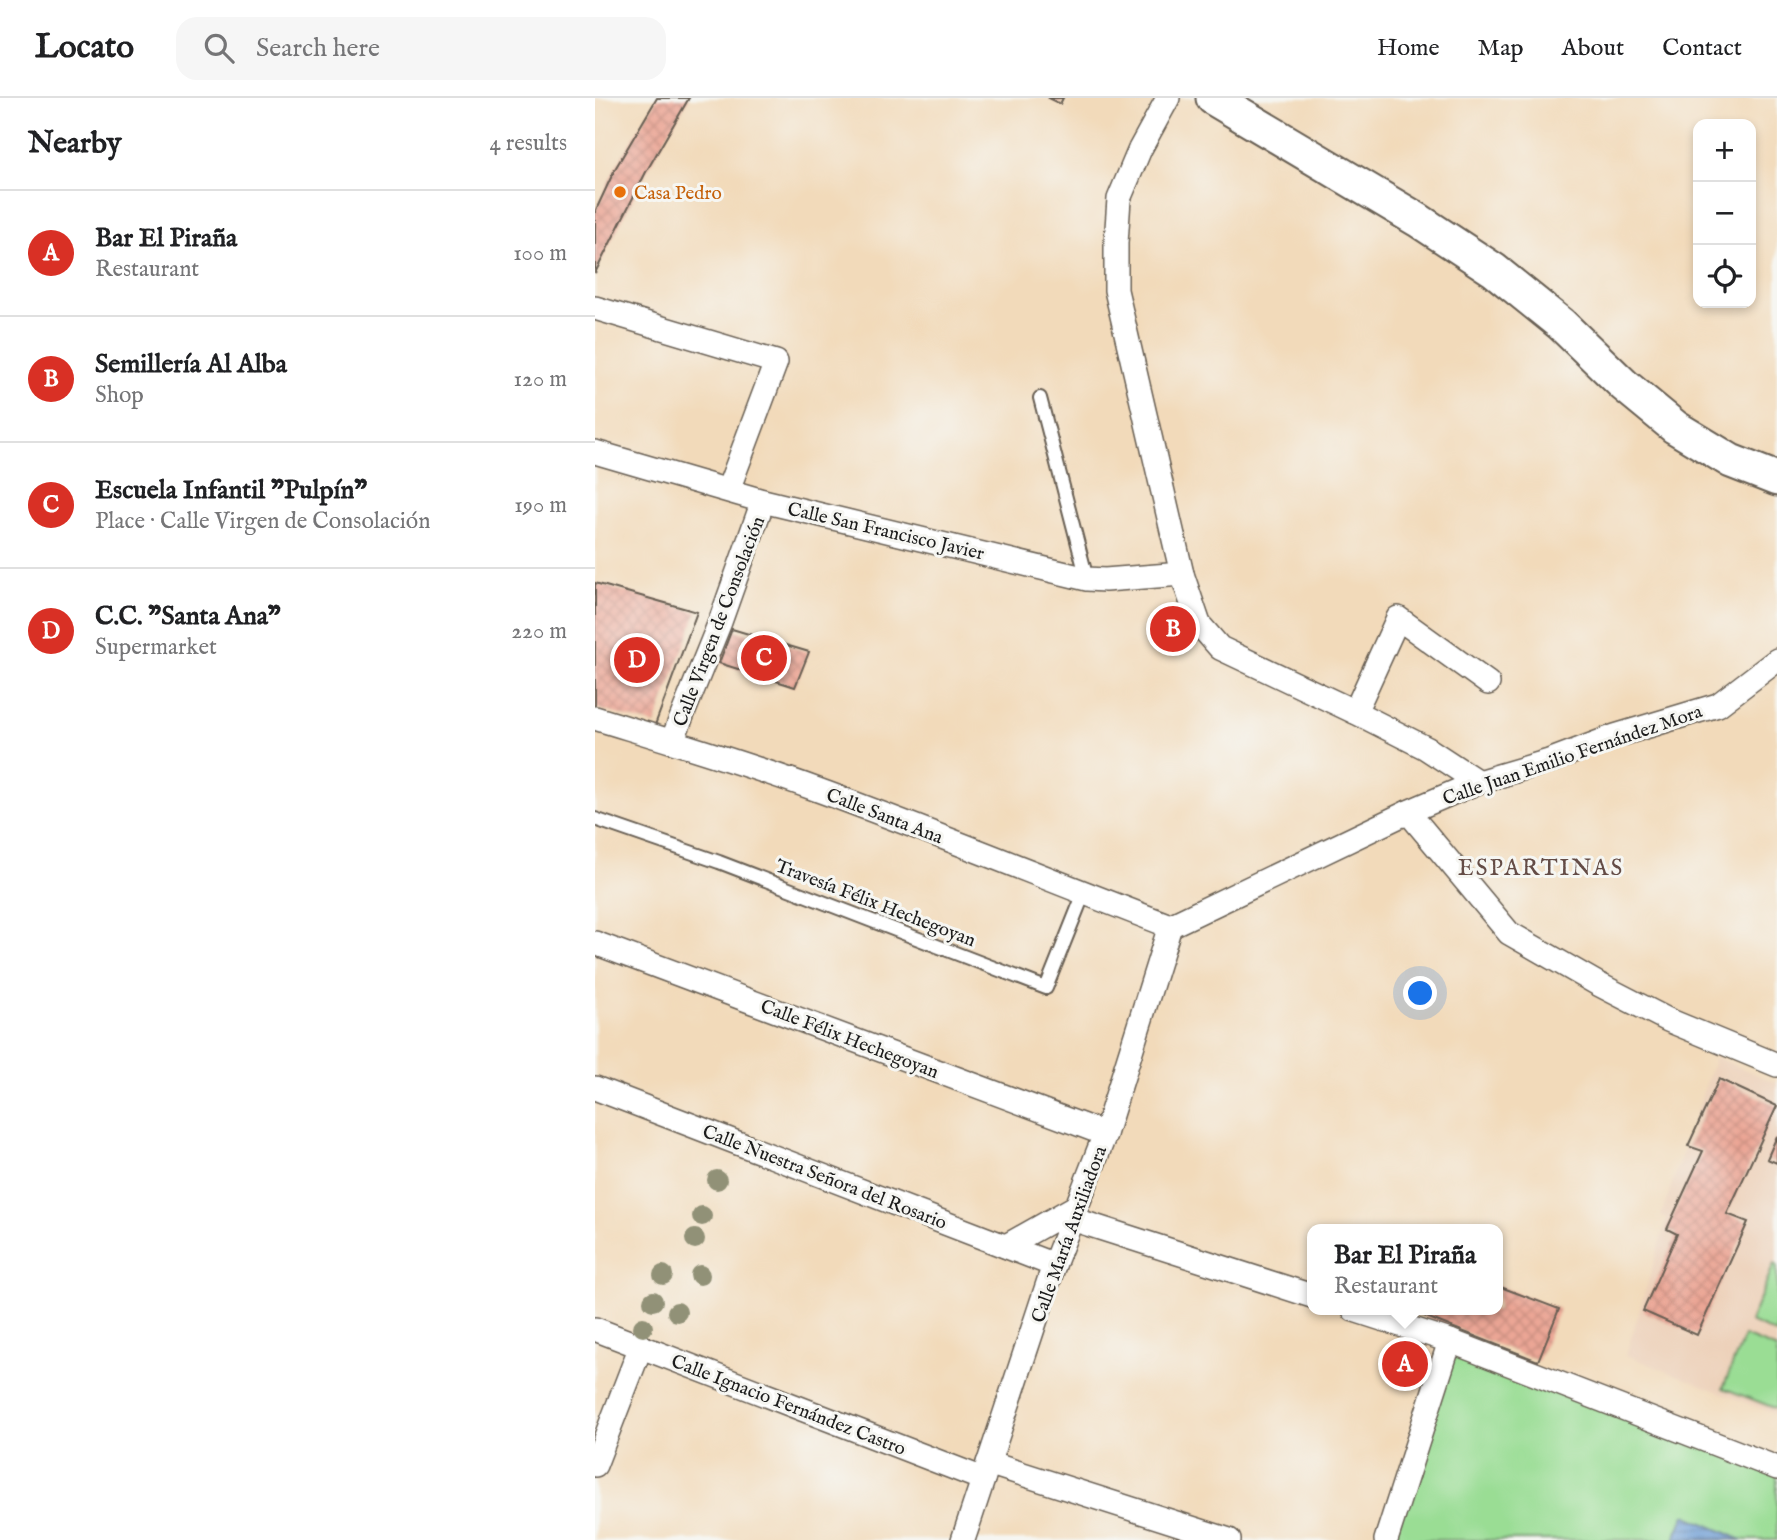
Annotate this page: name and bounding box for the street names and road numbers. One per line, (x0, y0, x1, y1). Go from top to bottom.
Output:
street label: Calle San Francisco Javier (785, 498, 986, 566)
street label: Calle Virgen de Consolación (667, 513, 769, 729)
street label: Calle Juan Emilio Fernández Mora (1440, 700, 1706, 812)
street label: Calle Santa Ana (823, 784, 947, 850)
street label: Travesía Félix Hechegoyan (772, 855, 979, 953)
street label: Calle Félix Hechegoyan (757, 995, 942, 1085)
street label: Calle Nuestra Señora del Rosario (699, 1120, 950, 1236)
street label: Calle María Auxiliadora (1027, 1142, 1113, 1326)
street label: Calle Ignacio Fernández Castro (668, 1350, 909, 1462)

